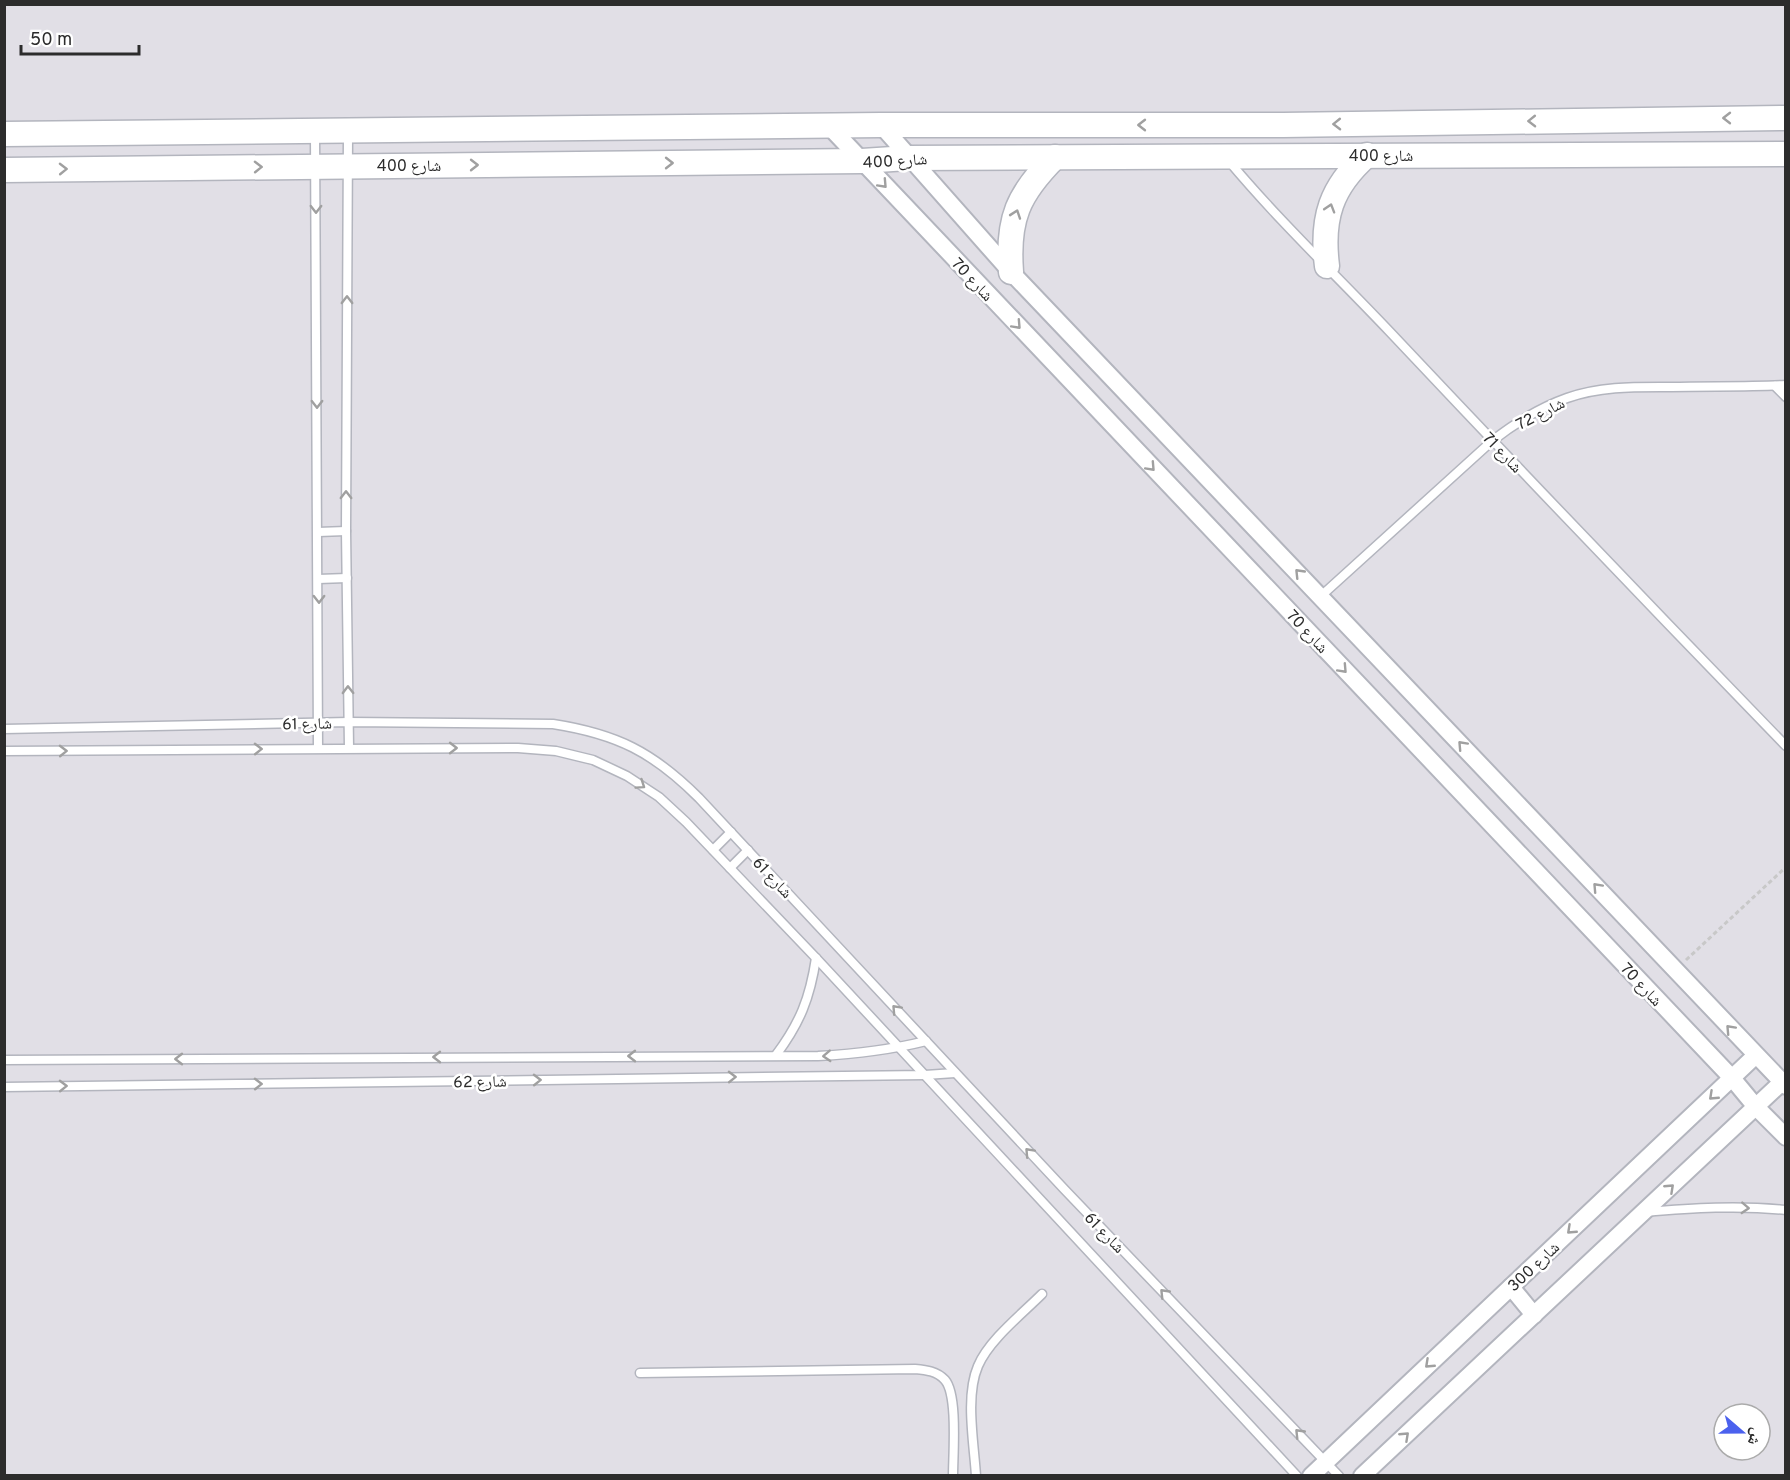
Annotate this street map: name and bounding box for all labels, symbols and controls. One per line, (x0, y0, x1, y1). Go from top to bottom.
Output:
scale bar (21, 18, 140, 56)
text: 50 m (30, 29, 72, 52)
one-way arrow (1723, 112, 1732, 124)
one-way arrow (1528, 115, 1537, 127)
one-way arrow (1333, 118, 1342, 130)
one-way arrow (1138, 119, 1147, 131)
street label: شارع 400 (1349, 147, 1413, 167)
street label: شارع 400 (862, 150, 928, 174)
street label: شارع 400 (377, 157, 441, 177)
one-way arrow (664, 157, 673, 169)
one-way arrow (469, 159, 478, 171)
one-way arrow (253, 160, 262, 173)
one-way arrow (58, 163, 67, 175)
one-way arrow (876, 177, 887, 187)
one-way arrow (1323, 203, 1335, 214)
one-way arrow (310, 205, 322, 214)
one-way arrow (1008, 210, 1021, 220)
street label: شارع 70 (946, 254, 997, 306)
one-way arrow (341, 295, 353, 304)
one-way arrow (1010, 319, 1021, 329)
street label: شارع 72 (1513, 394, 1569, 436)
one-way arrow (311, 400, 323, 409)
street label: شارع 71 (1477, 429, 1526, 478)
one-way arrow (1144, 459, 1155, 470)
one-way arrow (340, 490, 353, 499)
one-way arrow (1295, 570, 1306, 580)
one-way arrow (312, 595, 325, 604)
street label: شارع 70 (1281, 606, 1332, 658)
one-way arrow (1336, 662, 1347, 673)
one-way arrow (342, 685, 354, 694)
street label: شارع 61 (282, 715, 332, 735)
one-way arrow (448, 742, 457, 754)
one-way arrow (1459, 742, 1470, 753)
one-way arrow (253, 743, 262, 755)
one-way arrow (58, 745, 67, 757)
one-way arrow (634, 777, 645, 788)
street label: شارع 61 (747, 853, 796, 903)
one-way arrow (1593, 883, 1604, 894)
street label: شارع 70 (1615, 959, 1666, 1011)
one-way arrow (892, 1005, 903, 1016)
one-way arrow (1726, 1025, 1737, 1036)
one-way arrow (822, 1049, 831, 1062)
one-way arrow (627, 1050, 636, 1062)
one-way arrow (432, 1051, 441, 1063)
one-way arrow (174, 1053, 183, 1065)
one-way arrow (727, 1071, 736, 1084)
street label: شارع 62 (453, 1073, 507, 1093)
one-way arrow (532, 1074, 541, 1086)
one-way arrow (253, 1078, 262, 1090)
one-way arrow (58, 1080, 67, 1092)
one-way arrow (1709, 1089, 1719, 1100)
one-way arrow (1025, 1148, 1036, 1158)
one-way arrow (1664, 1184, 1674, 1195)
one-way arrow (1740, 1201, 1749, 1214)
street label: شارع 61 (1079, 1209, 1128, 1258)
one-way arrow (1567, 1223, 1578, 1234)
street label: شارع 300 (1504, 1238, 1565, 1297)
one-way arrow (1160, 1289, 1171, 1300)
one-way arrow (1426, 1357, 1436, 1368)
north arrow (1712, 1402, 1772, 1462)
text: ش (1742, 1425, 1767, 1448)
one-way arrow (1295, 1430, 1306, 1440)
one-way arrow (1398, 1432, 1409, 1443)

